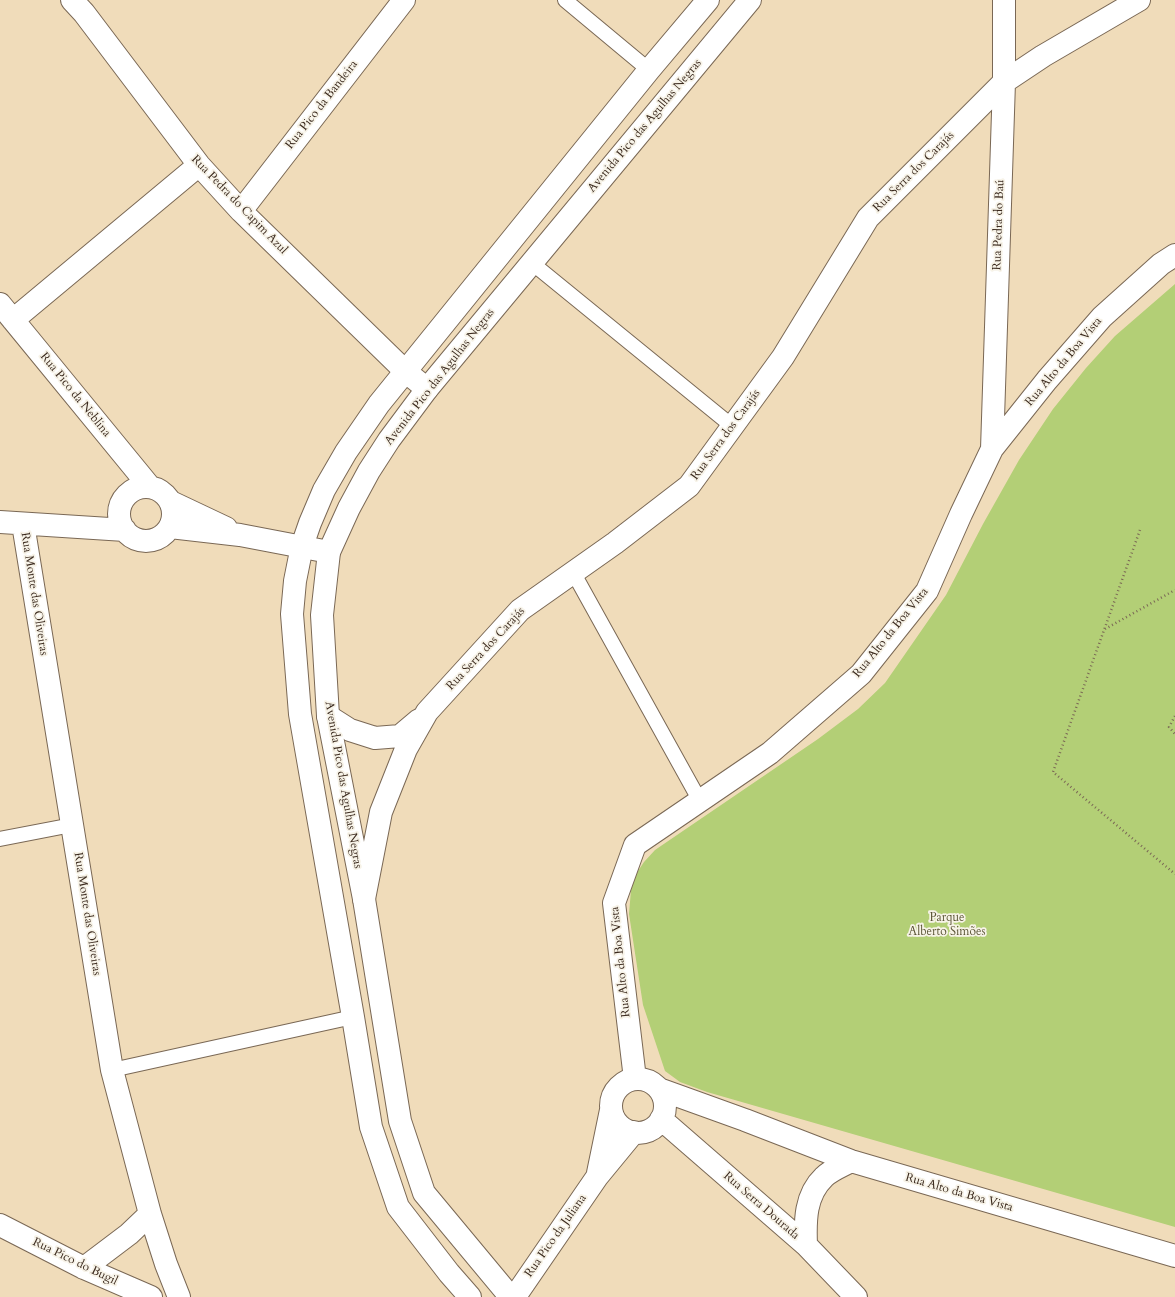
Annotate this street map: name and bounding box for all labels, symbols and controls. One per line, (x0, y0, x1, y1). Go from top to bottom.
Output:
street label: Avenida Pico das Agulhas Negras (585, 56, 705, 196)
street label: Rua Pico da Bandeira (283, 58, 361, 152)
street label: Rua Serra dos Carajás (871, 129, 957, 215)
street label: Rua Pedra do Capim Azul (188, 152, 290, 258)
street label: Rua Pedra do Baú (990, 179, 1008, 271)
street label: Avenida Pico das Agulhas Negras (382, 306, 498, 448)
street label: Rua Alto da Boa Vista (1023, 315, 1105, 409)
street label: Rua Pico da Neblina (37, 350, 113, 440)
street label: Rua Serra dos Carajás (688, 387, 764, 483)
street label: Rua Monte das Oliveiras (17, 531, 51, 657)
street label: Rua Alto da Boa Vista (850, 585, 932, 681)
street label: Rua Serra dos Carajás (444, 604, 528, 694)
street label: Avenida Pico das Agulhas Negras (321, 700, 365, 870)
street label: Rua Monte das Oliveiras (70, 851, 104, 977)
street label: Rua Alto da Boa Vista (608, 906, 634, 1018)
park label: Parque Alberto Simões (909, 911, 985, 939)
street label: Rua Serra Dourada (720, 1169, 802, 1243)
street label: Rua Alto da Boa Vista (903, 1171, 1015, 1215)
street label: Rua Pico da Juliana (522, 1192, 590, 1280)
street label: Rua Pico do Bugil (30, 1235, 120, 1289)

